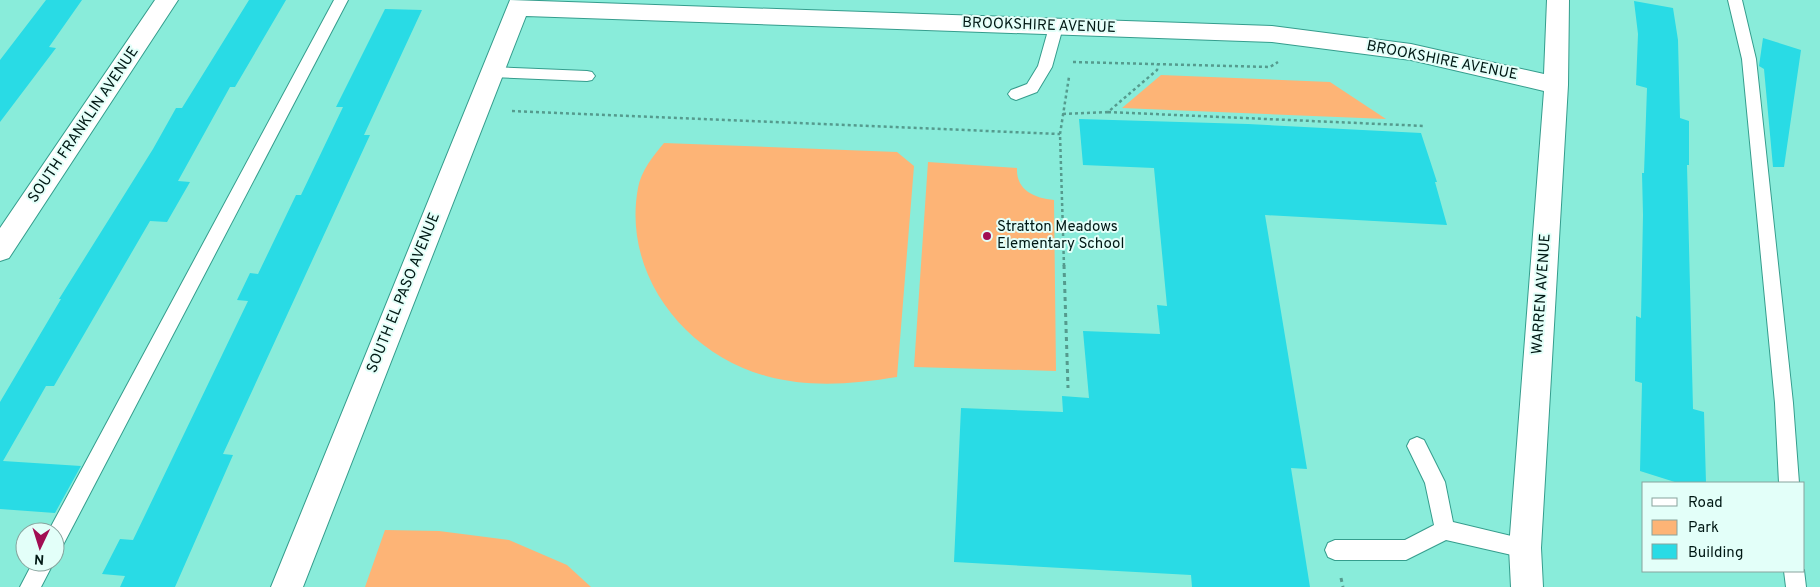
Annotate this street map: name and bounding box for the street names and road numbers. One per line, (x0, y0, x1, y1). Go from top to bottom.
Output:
street label: BROOKSHIRE AVENUE (962, 14, 1116, 38)
street label: BROOKSHIRE AVENUE (1365, 37, 1519, 85)
street label: SOUTH FRANKLIN AVENUE (25, 43, 143, 207)
street label: SOUTH EL PASO AVENUE (363, 210, 445, 376)
street label: WARREN AVENUE (1528, 233, 1556, 355)

